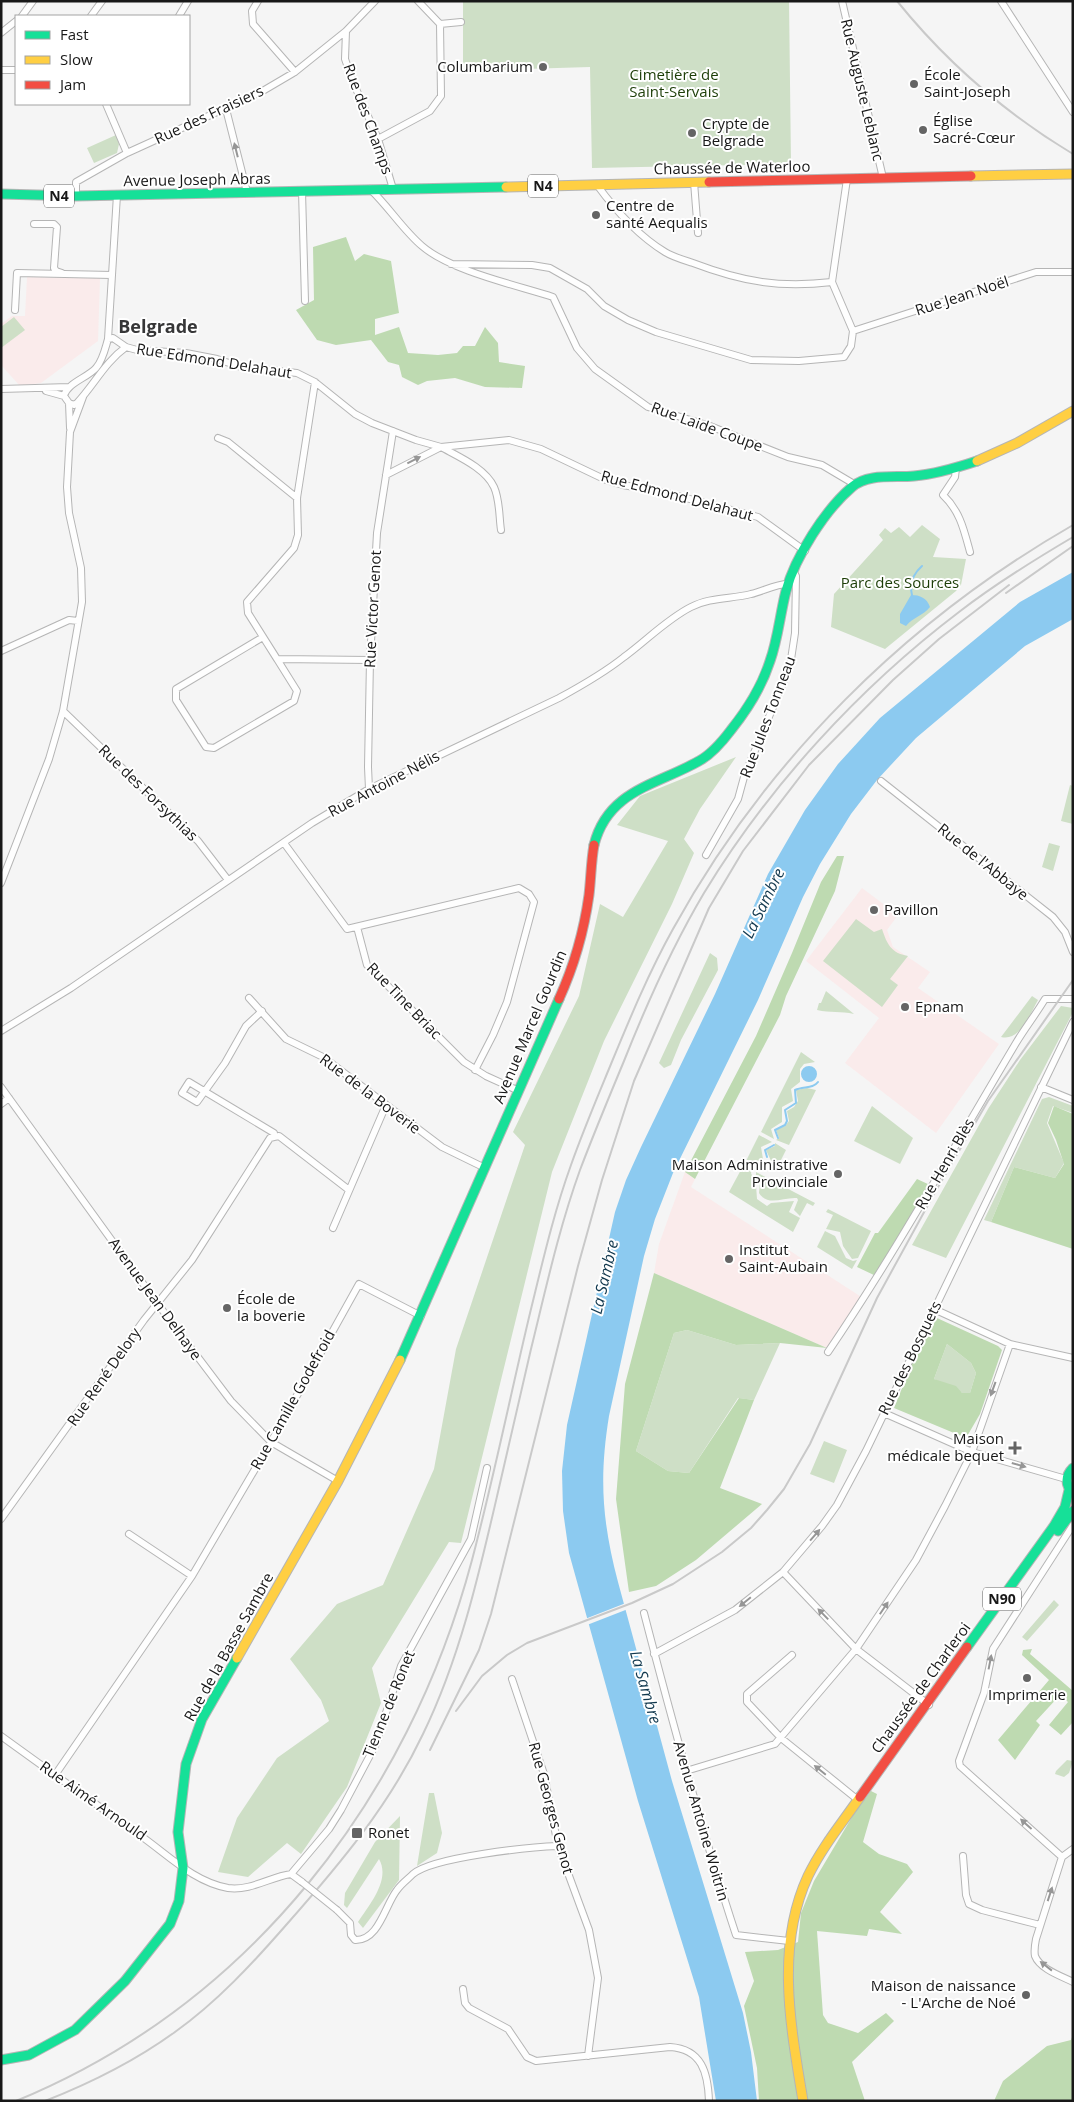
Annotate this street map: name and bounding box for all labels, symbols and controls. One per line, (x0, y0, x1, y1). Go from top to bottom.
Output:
legend (15, 15, 190, 105)
street label: Rue Auguste Leblanc (837, 17, 889, 163)
text: Fast (60, 24, 89, 44)
text: Slow (60, 49, 93, 69)
place label: Columbarium (437, 56, 533, 76)
street label: Rue des Champs (340, 60, 398, 177)
marker: Columbarium (537, 61, 549, 73)
park label: Cimetière de Saint-Servais (629, 64, 719, 101)
place label: École Saint-Joseph (924, 64, 1011, 101)
text: Jam (58, 74, 86, 94)
marker: École Saint-Joseph (908, 78, 920, 90)
street label: Rue des Fraisiers (151, 80, 266, 148)
place label: Église Sacré-Cœur (933, 110, 1015, 147)
place label: Crypte de Belgrade (702, 113, 770, 150)
marker: Église Sacré-Cœur (917, 124, 929, 136)
marker: Crypte de Belgrade (686, 127, 698, 139)
one-way arrow (232, 143, 240, 158)
street label: Chaussée de Waterloo (653, 156, 810, 178)
street label: Avenue Joseph Abras (123, 168, 271, 190)
road number: N4 (528, 175, 558, 198)
road number: N4 (44, 185, 74, 208)
place label: Centre de santé Aequalis (606, 195, 708, 232)
marker: Centre de santé Aequalis (590, 209, 602, 221)
street label: Rue Jean Noël (912, 271, 1011, 320)
district label: Belgrade (118, 314, 198, 338)
street label: Rue Edmond Delahaut (135, 338, 293, 382)
street label: Rue Laide Coupe (649, 397, 766, 456)
one-way arrow (406, 456, 421, 465)
street label: Rue Edmond Delahaut (599, 465, 756, 525)
street label: Rue Victor Genot (359, 550, 385, 668)
park label: Parc des Sources (841, 572, 959, 592)
street label: Rue Jules Tonneau (735, 653, 800, 780)
street label: Rue des Forsythias (95, 740, 203, 845)
street label: Rue Antoine Nélis (324, 745, 443, 821)
street label: Rue de l'Abbaye (934, 818, 1033, 904)
water label: La Sambre (737, 864, 789, 942)
place label: Pavillon (884, 899, 938, 919)
marker: Pavillon (868, 904, 880, 916)
street label: Avenue Marcel Gourdin (488, 947, 570, 1106)
street label: Rue Tine Briac (363, 958, 446, 1043)
place label: Epnam (915, 996, 964, 1016)
marker: Epnam (899, 1001, 911, 1013)
street label: Rue de la Boverie (316, 1049, 425, 1138)
street label: Rue Henri Blès (910, 1114, 978, 1213)
place label: Maison Administrative Provinciale (672, 1154, 828, 1191)
marker: Maison Administrative Provinciale (832, 1168, 844, 1180)
street label: Avenue Jean Delhaye (105, 1233, 207, 1364)
water label: La Sambre (585, 1238, 623, 1316)
place label: Institut Saint-Aubain (739, 1239, 828, 1276)
marker: Institut Saint-Aubain (723, 1253, 735, 1265)
place label: École de la boverie (237, 1288, 305, 1325)
street label: Rue des Bosquets (873, 1297, 945, 1418)
marker: École de la boverie (221, 1302, 233, 1314)
street label: Rue René Delory (62, 1323, 145, 1430)
street label: Rue Camille Godefroid (245, 1326, 339, 1473)
one-way arrow (989, 1382, 997, 1397)
place label: Maison médicale bequet (887, 1428, 1004, 1465)
marker: Maison médicale bequet (1008, 1441, 1022, 1455)
one-way arrow (1011, 1461, 1026, 1469)
one-way arrow (809, 1528, 820, 1541)
street label: Rue de la Basse Sambre (179, 1569, 277, 1724)
road number: N90 (983, 1588, 1021, 1610)
one-way arrow (739, 1597, 752, 1608)
one-way arrow (879, 1602, 888, 1615)
one-way arrow (817, 1608, 829, 1620)
street label: Chaussée de Charleroi (866, 1618, 974, 1757)
street label: Tienne de Ronet (357, 1647, 419, 1760)
water label: La Sambre (625, 1648, 667, 1726)
one-way arrow (986, 1654, 994, 1669)
marker: Imprimerie (1021, 1672, 1033, 1684)
place label: Imprimerie (988, 1684, 1066, 1704)
street label: Avenue Antoine Woitrin (670, 1738, 734, 1903)
street label: Rue Georges Genot (525, 1740, 579, 1876)
street label: Rue Aimé Arnould (36, 1756, 151, 1845)
one-way arrow (814, 1764, 827, 1775)
one-way arrow (1020, 1818, 1032, 1830)
place label: Ronet (368, 1822, 409, 1842)
marker: Ronet (350, 1826, 364, 1840)
one-way arrow (1047, 1886, 1054, 1901)
one-way arrow (1039, 1961, 1052, 1971)
place label: Maison de naissance - L'Arche de Noé (871, 1975, 1016, 2012)
marker: Maison de naissance - L'Arche de Noé (1020, 1989, 1032, 2001)

